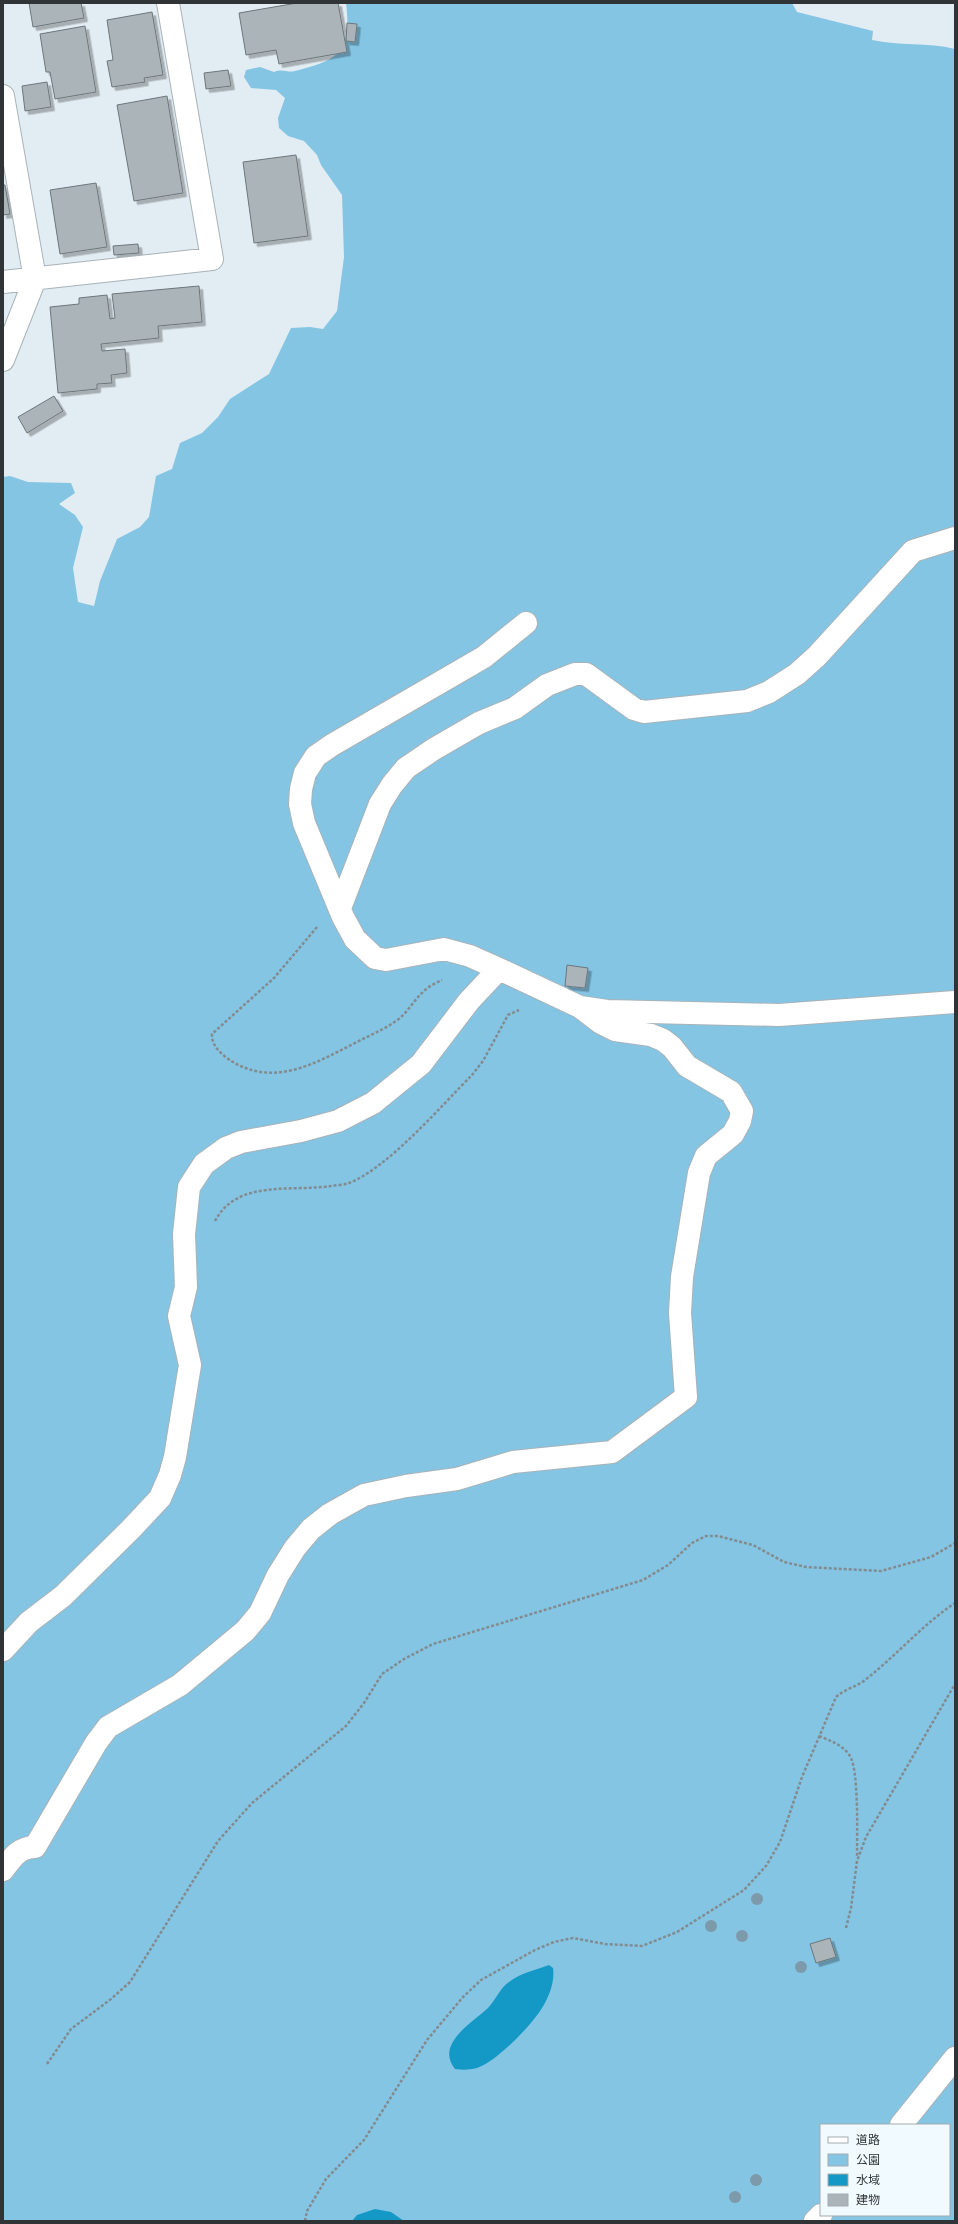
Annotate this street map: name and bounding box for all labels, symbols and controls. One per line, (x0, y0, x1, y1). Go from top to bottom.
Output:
legend (820, 2124, 950, 2216)
text: 道路 (856, 2133, 880, 2146)
text: 公園 (856, 2154, 880, 2166)
text: 水域 (856, 2174, 880, 2186)
text: 建物 (856, 2193, 880, 2206)

